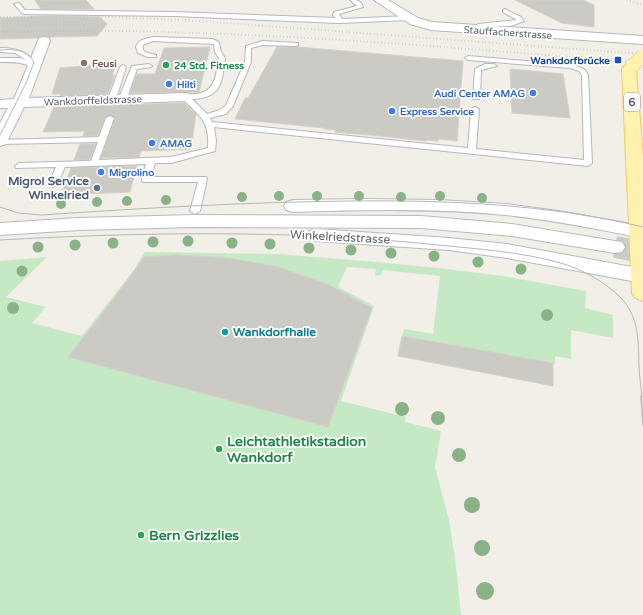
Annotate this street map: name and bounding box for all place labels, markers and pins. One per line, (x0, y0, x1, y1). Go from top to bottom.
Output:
place label: Wankdorfbrücke (531, 55, 610, 67)
marker: Wankdorfbrücke (613, 55, 623, 65)
marker: Feusi (79, 58, 89, 68)
place label: Feusi (92, 58, 117, 70)
marker: 24 Std. Fitness (161, 60, 171, 70)
place label: 24 Std. Fitness (174, 60, 244, 72)
marker: Hilti (164, 79, 174, 89)
place label: Hilti (177, 79, 196, 91)
place label: Audi Center AMAG (434, 88, 525, 100)
marker: Audi Center AMAG (528, 88, 538, 98)
marker: Express Service (387, 106, 397, 116)
place label: Express Service (400, 106, 474, 118)
marker: AMAG (147, 138, 157, 148)
place label: AMAG (160, 138, 192, 150)
marker: Migrolino (96, 167, 106, 177)
place label: Migrolino (109, 167, 154, 179)
place label: Migrol Service Winkelried (8, 174, 89, 202)
marker: Migrol Service Winkelried (92, 183, 102, 193)
place label: Wankdorfhalle (233, 325, 316, 339)
marker: Wankdorfhalle (220, 327, 230, 337)
place label: Leichtathletikstadion Wankdorf (227, 433, 366, 466)
marker: Leichtathletikstadion Wankdorf (214, 444, 224, 454)
place label: Bern Grizzlies (149, 527, 239, 544)
marker: Bern Grizzlies (136, 530, 146, 540)

